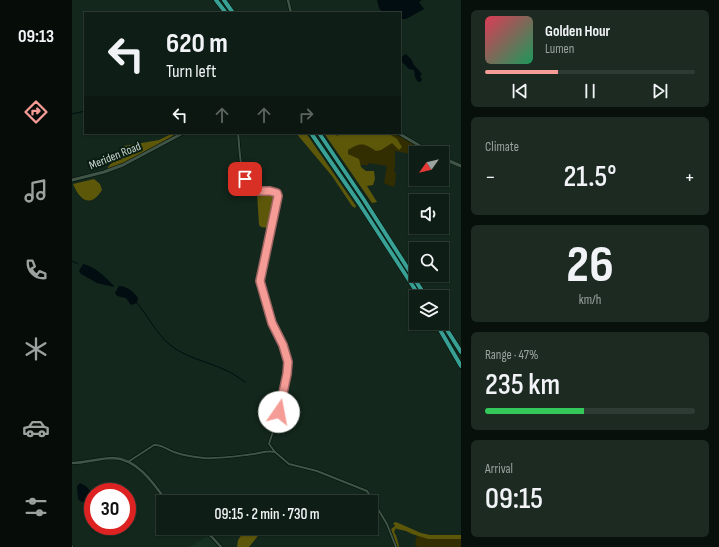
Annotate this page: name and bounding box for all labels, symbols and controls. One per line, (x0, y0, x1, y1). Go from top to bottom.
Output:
text: Golden Hour (545, 22, 610, 41)
text: 09:13 (18, 26, 54, 47)
text: 620 m (166, 27, 228, 60)
icon: left (100, 28, 152, 80)
text: Lumen (545, 41, 574, 57)
text: Turn left (166, 61, 217, 82)
icon: previous (509, 80, 531, 102)
icon: pause (579, 80, 601, 102)
icon: next (649, 80, 671, 102)
icon: directions (22, 98, 50, 126)
icon: left (169, 104, 191, 126)
icon: ahead (211, 104, 233, 126)
icon: ahead (253, 104, 275, 126)
icon: right (295, 104, 317, 126)
street label: Meriden Road (87, 139, 143, 173)
text: Climate (485, 139, 519, 155)
north arrow (409, 146, 449, 186)
map controls (409, 146, 449, 330)
text: 21.5° (563, 159, 617, 195)
pin (228, 162, 262, 196)
text: − (485, 164, 496, 191)
text: + (684, 164, 695, 191)
icon: arrive (234, 168, 256, 190)
icon: music (22, 177, 50, 205)
button: sound (409, 194, 449, 234)
text: 26 (566, 234, 614, 297)
button: search (409, 242, 449, 282)
icon: phone (22, 256, 50, 284)
button: layers (409, 290, 449, 330)
text: km/h (579, 292, 601, 308)
icon: climate (22, 335, 50, 363)
text: Range · 47% (485, 347, 538, 363)
text: 235 km (485, 367, 560, 403)
position arrow (258, 391, 300, 433)
icon: car (22, 414, 50, 442)
text: Arrival (485, 461, 513, 477)
text: 09:15 (485, 481, 543, 517)
speed limit sign: 30 (84, 483, 136, 535)
icon: filters (22, 493, 50, 521)
text: 09:15 · 2 min · 730 m (214, 505, 320, 524)

